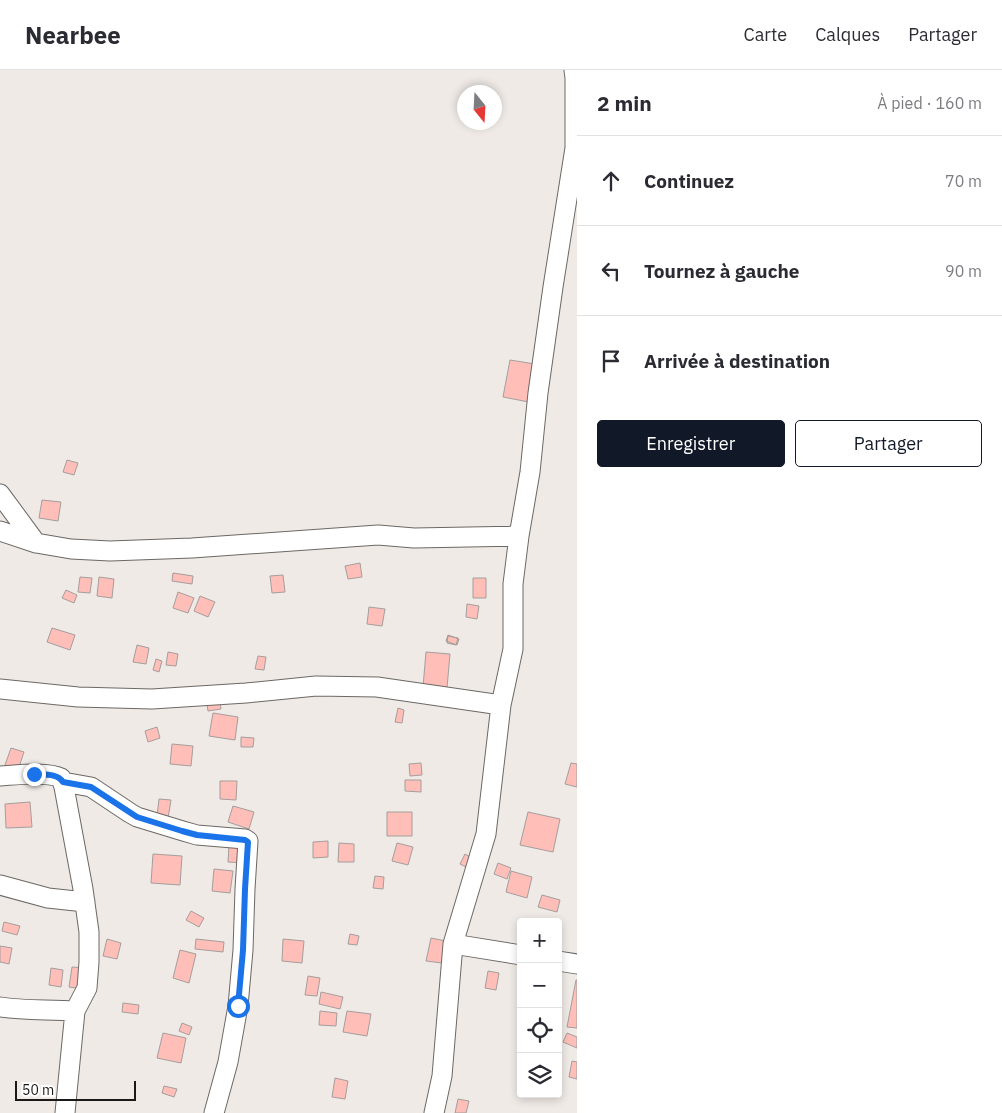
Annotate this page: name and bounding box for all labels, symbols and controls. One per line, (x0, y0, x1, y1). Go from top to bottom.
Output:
text: Nearbee (25, 19, 121, 51)
text: Carte (744, 23, 787, 46)
text: Calques (815, 23, 880, 46)
text: Partager (908, 23, 977, 46)
north arrow (457, 85, 502, 130)
text: 2 min (597, 89, 652, 117)
text: À pied · 160 m (877, 93, 982, 113)
icon: ahead (597, 167, 625, 195)
text: Continuez (644, 169, 734, 193)
text: 70 m (945, 171, 982, 191)
icon: left (597, 257, 625, 285)
text: Tournez à gauche (644, 259, 800, 283)
text: 90 m (945, 261, 982, 281)
icon: arrive (597, 347, 625, 375)
text: Arrivée à destination (644, 349, 830, 373)
button: Enregistrer (597, 420, 785, 467)
button: Partager (795, 420, 982, 467)
route end (23, 763, 46, 786)
map controls (517, 918, 562, 1098)
button: + (517, 918, 562, 963)
button: − (517, 963, 562, 1008)
route start (227, 995, 250, 1018)
button: locate (517, 1008, 562, 1053)
button: layers (517, 1053, 562, 1098)
scale bar (15, 1078, 136, 1101)
text: 50 m (22, 1081, 54, 1099)

